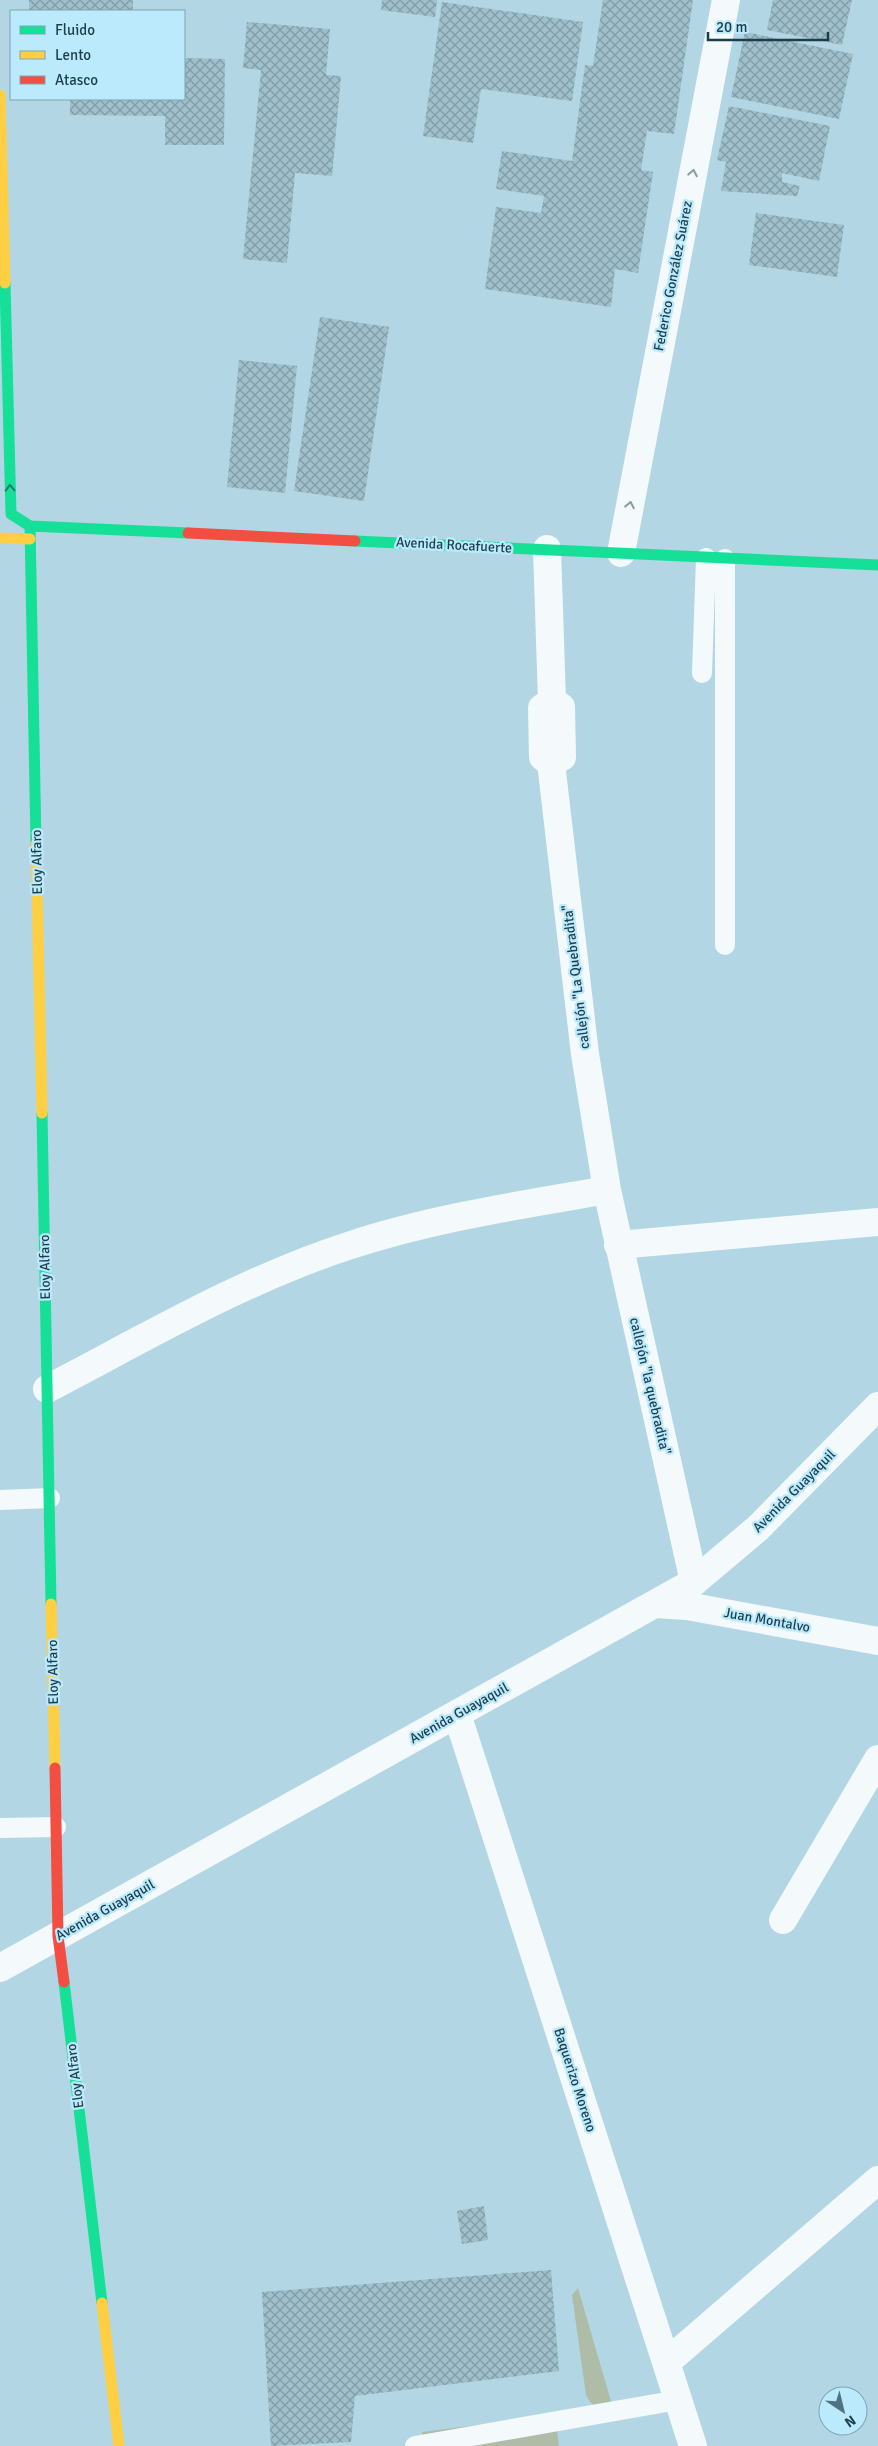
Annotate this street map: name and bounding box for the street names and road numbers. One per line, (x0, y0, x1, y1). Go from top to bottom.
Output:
street label: Federico González Suárez (650, 199, 696, 353)
street label: Avenida Rocafuerte (395, 533, 513, 557)
street label: Eloy Alfaro (28, 829, 46, 895)
street label: callejón "La Quebradita" (559, 904, 593, 1050)
street label: Eloy Alfaro (36, 1234, 54, 1300)
street label: callejón "la quebradita" (626, 1316, 674, 1456)
street label: Avenida Guayaquil (749, 1446, 839, 1536)
street label: Juan Montalvo (722, 1604, 812, 1636)
street label: Eloy Alfaro (44, 1639, 62, 1705)
street label: Avenida Guayaquil (407, 1679, 511, 1747)
street label: Avenida Guayaquil (53, 1876, 157, 1944)
street label: Baquerizo Moreno (550, 2026, 600, 2134)
street label: Eloy Alfaro (63, 2043, 87, 2109)

